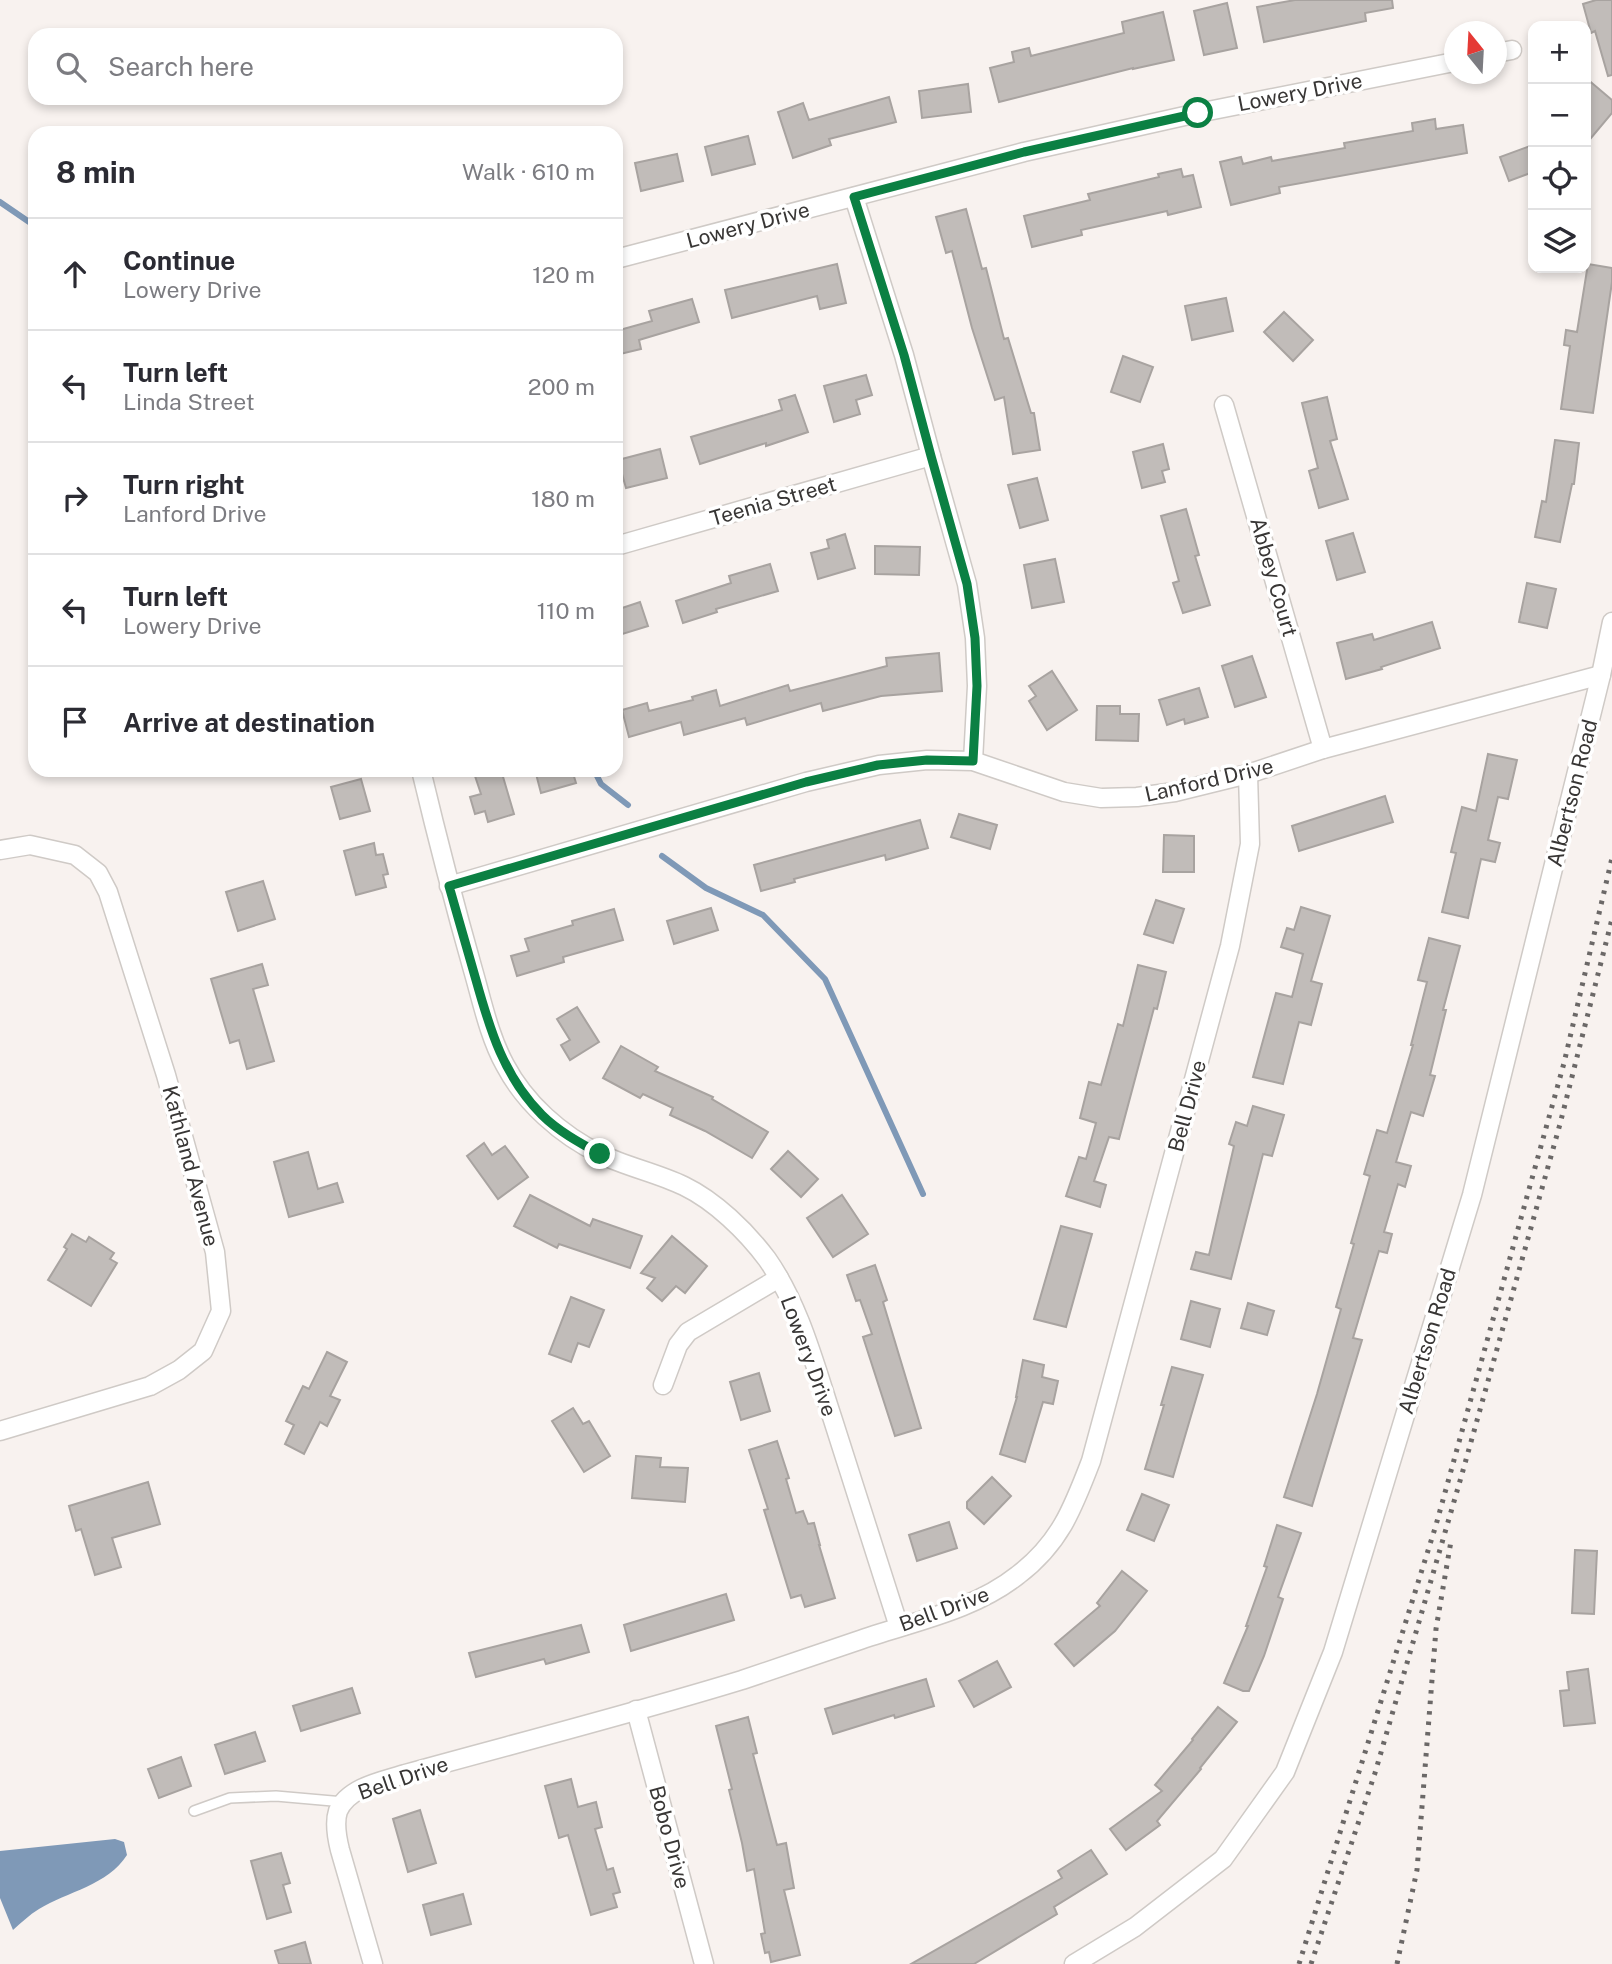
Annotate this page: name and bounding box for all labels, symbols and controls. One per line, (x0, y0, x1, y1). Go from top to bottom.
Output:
north arrow (1444, 21, 1507, 84)
map controls (1528, 21, 1591, 273)
button: + (1528, 21, 1591, 84)
search box (28, 28, 623, 105)
icon: search (52, 48, 90, 86)
text: Search here (108, 51, 254, 82)
street label: Lowery Drive (1236, 68, 1364, 116)
button: − (1528, 84, 1591, 147)
route start (1182, 97, 1213, 128)
button: locate (1528, 147, 1591, 210)
text: 8 min (56, 154, 136, 190)
text: Walk · 610 m (462, 158, 595, 185)
street label: Lowery Drive (684, 197, 812, 253)
button: layers (1528, 210, 1591, 273)
text: Continue (123, 245, 235, 276)
icon: ahead (56, 255, 94, 293)
text: 120 m (532, 261, 595, 288)
text: Lowery Drive (123, 276, 262, 303)
text: Turn left (123, 357, 228, 388)
icon: left (56, 367, 94, 405)
text: 200 m (528, 373, 595, 400)
text: Linda Street (123, 388, 255, 415)
text: Turn right (123, 469, 245, 500)
street label: Teenia Street (707, 471, 839, 531)
icon: right (56, 479, 94, 517)
text: 180 m (531, 485, 595, 512)
text: Lanford Drive (123, 500, 267, 527)
street label: Abbey Court (1245, 515, 1303, 639)
text: Turn left (123, 581, 228, 612)
icon: left (56, 591, 94, 629)
text: 110 m (537, 597, 595, 624)
text: Lowery Drive (123, 612, 262, 639)
icon: arrive (56, 703, 94, 741)
text: Arrive at destination (123, 707, 375, 738)
street label: Albertson Road (1542, 717, 1602, 869)
street label: Lanford Drive (1142, 753, 1276, 807)
street label: Bell Drive (1163, 1057, 1211, 1155)
street label: Kathland Avenue (158, 1083, 224, 1249)
route end (584, 1138, 615, 1169)
street label: Albertson Road (1393, 1265, 1461, 1417)
street label: Lowery Drive (776, 1292, 842, 1420)
street label: Bell Drive (896, 1581, 992, 1637)
street label: Bell Drive (355, 1751, 451, 1805)
street label: Bobo Drive (644, 1783, 696, 1891)

